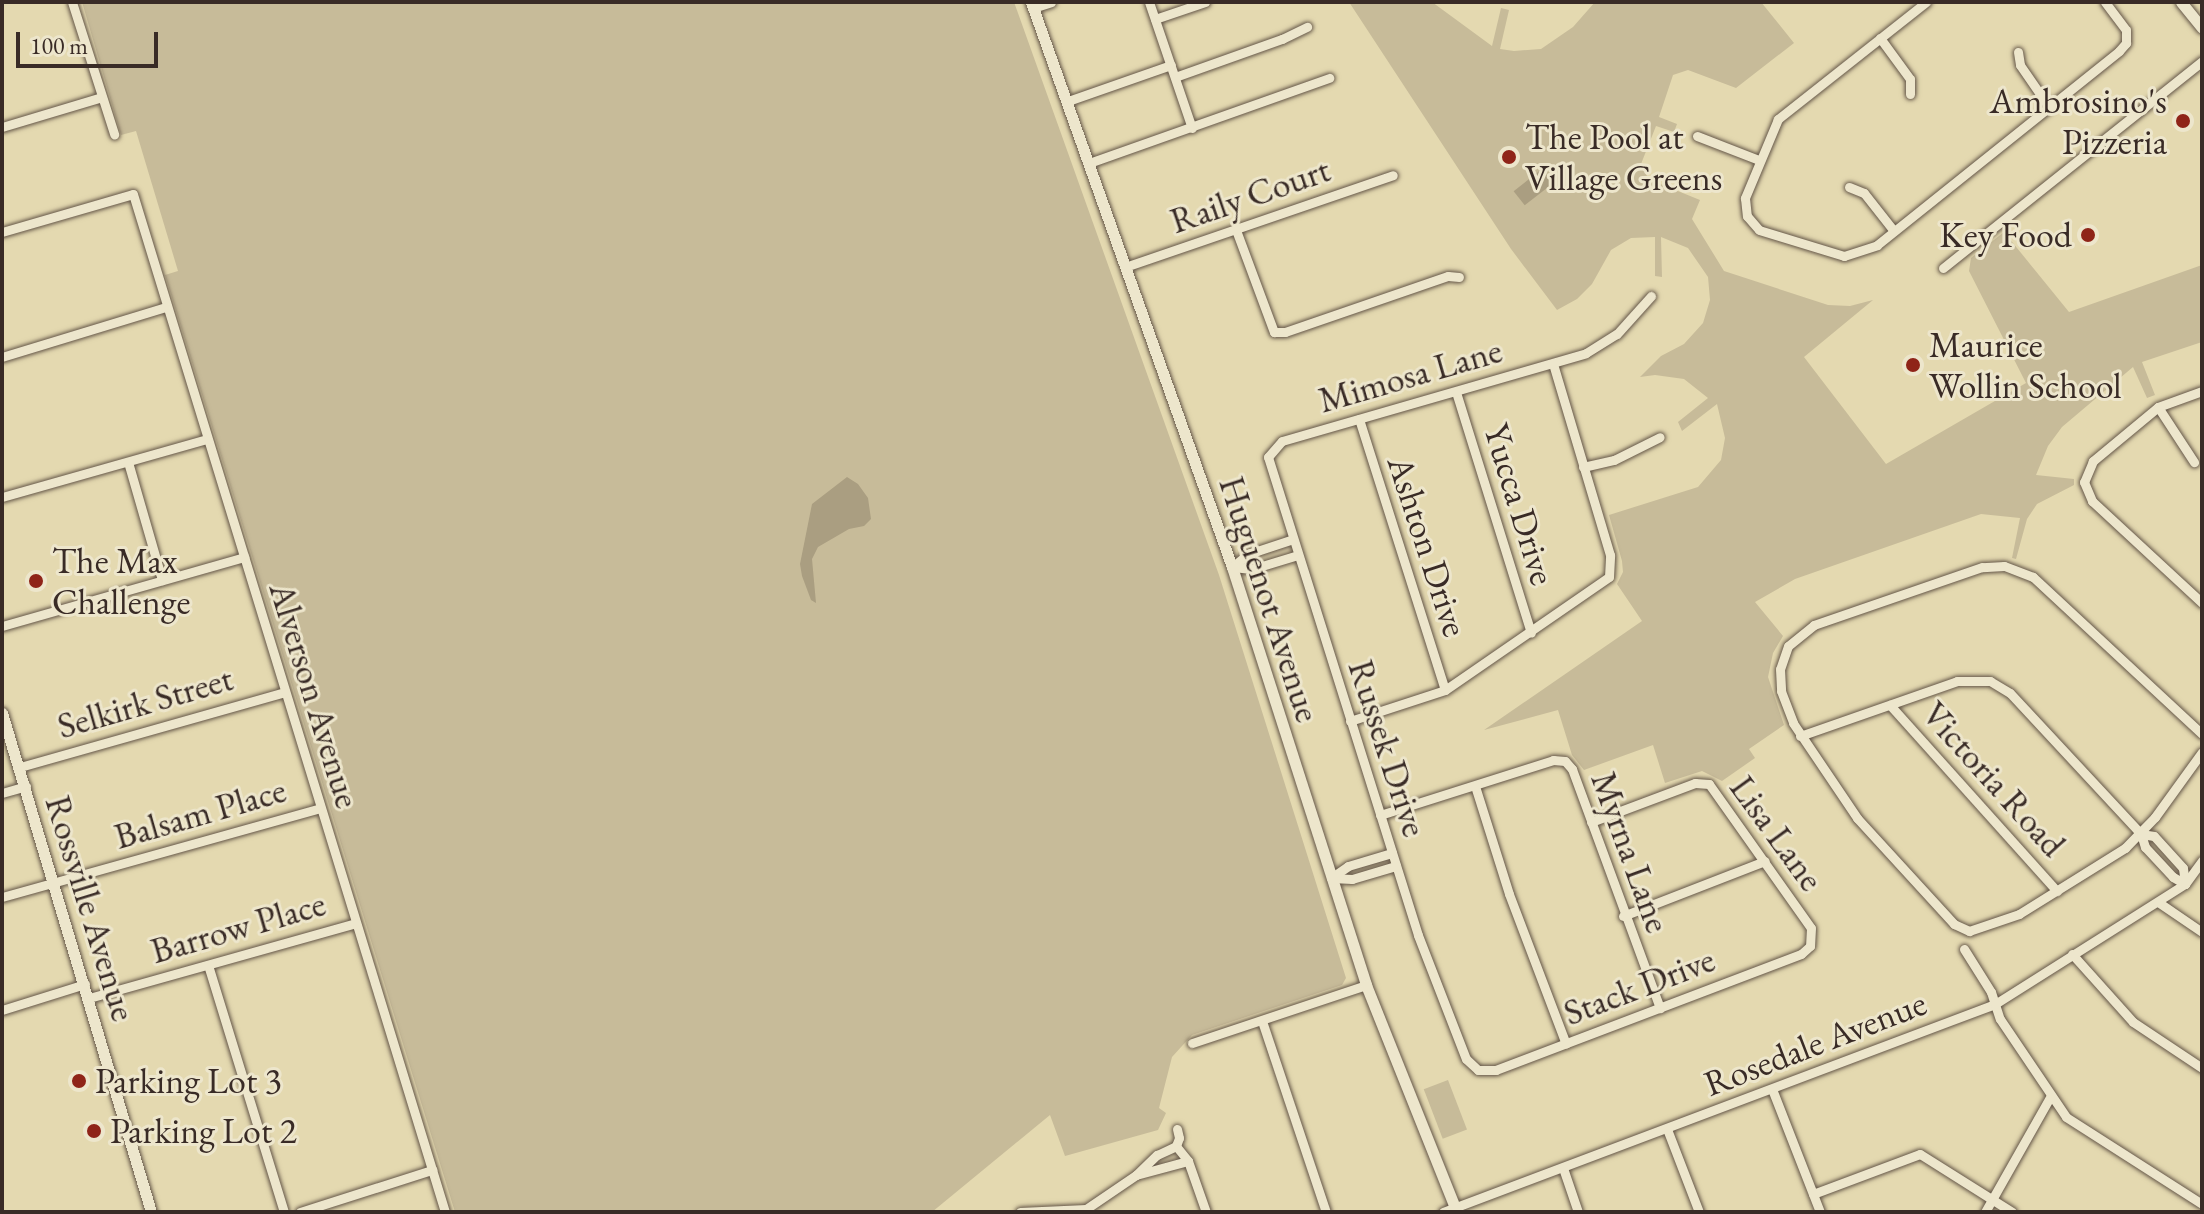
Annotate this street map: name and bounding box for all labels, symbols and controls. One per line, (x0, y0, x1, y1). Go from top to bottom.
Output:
scale bar (20, 16, 162, 66)
text: 100 m (30, 30, 88, 61)
place label: Ambrosino's Pizzeria (1990, 78, 2167, 163)
marker: Ambrosino's Pizzeria (2174, 112, 2192, 130)
place label: The Pool at Village Greens (1525, 114, 1722, 199)
street label: Raily Court (1164, 148, 1336, 242)
marker: The Pool at Village Greens (1500, 148, 1518, 166)
place label: Key Food (1939, 213, 2072, 257)
marker: Key Food (2079, 226, 2097, 244)
place label: Maurice Wollin School (1929, 322, 2122, 407)
street label: Mimosa Lane (1313, 328, 1507, 422)
marker: Maurice Wollin School (1904, 356, 1922, 374)
street label: Yucca Drive (1475, 418, 1565, 590)
street label: Ashton Drive (1379, 450, 1477, 642)
street label: Huguenot Avenue (1210, 471, 1330, 727)
place label: The Max Challenge (52, 538, 190, 623)
marker: The Max Challenge (27, 572, 45, 590)
street label: Alverson Avenue (260, 577, 370, 813)
street label: Russek Drive (1339, 654, 1437, 842)
street label: Selkirk Street (52, 656, 238, 748)
street label: Victoria Road (1913, 693, 2075, 865)
street label: Myrna Lane (1582, 766, 1680, 938)
street label: Lisa Lane (1721, 767, 1833, 899)
street label: Balsam Place (109, 768, 291, 858)
street label: Rossville Avenue (36, 790, 146, 1026)
street label: Barrow Place (146, 881, 330, 973)
street label: Stack Drive (1557, 938, 1721, 1034)
street label: Rosedale Avenue (1698, 981, 1932, 1105)
place label: Parking Lot 3 (95, 1059, 282, 1103)
marker: Parking Lot 3 (70, 1072, 88, 1090)
place label: Parking Lot 2 (110, 1109, 297, 1153)
marker: Parking Lot 2 (85, 1122, 103, 1140)

